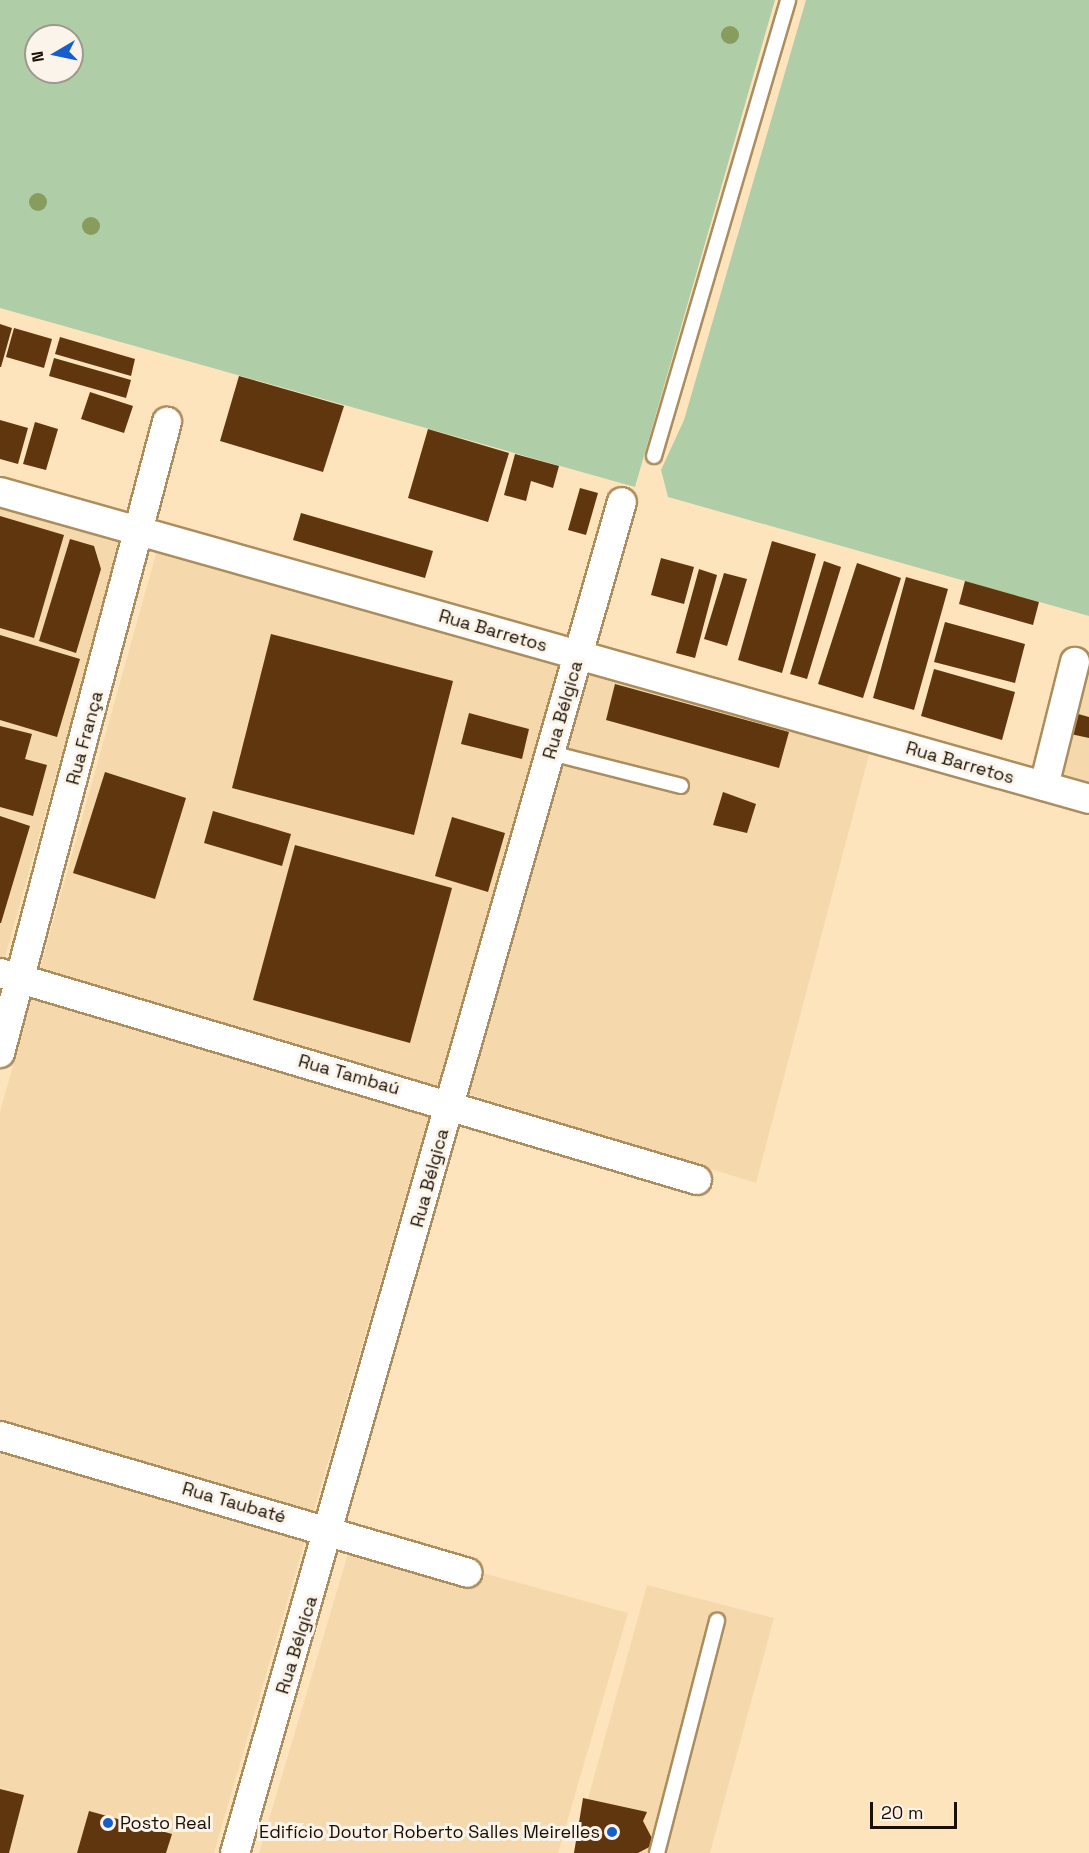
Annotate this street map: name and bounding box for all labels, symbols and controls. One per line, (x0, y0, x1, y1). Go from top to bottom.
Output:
north arrow (24, 24, 84, 84)
text: N (26, 50, 49, 64)
street label: Rua Barretos (436, 605, 550, 657)
street label: Rua Bélgica (539, 658, 587, 762)
street label: Rua França (62, 689, 108, 787)
street label: Rua Barretos (903, 737, 1017, 789)
street label: Rua Tambaú (296, 1050, 402, 1100)
street label: Rua Bélgica (406, 1126, 454, 1230)
street label: Rua Taubaté (179, 1478, 289, 1528)
street label: Rua Bélgica (272, 1593, 322, 1697)
scale bar (873, 1790, 960, 1828)
text: 20 m (881, 1801, 924, 1824)
place label: Posto Real (120, 1812, 211, 1834)
marker: Posto Real (101, 1816, 115, 1830)
place label: Edifício Doutor Roberto Salles Meirelles (259, 1821, 600, 1843)
marker: Edifício Doutor Roberto Salles Meirelles (605, 1825, 619, 1839)

